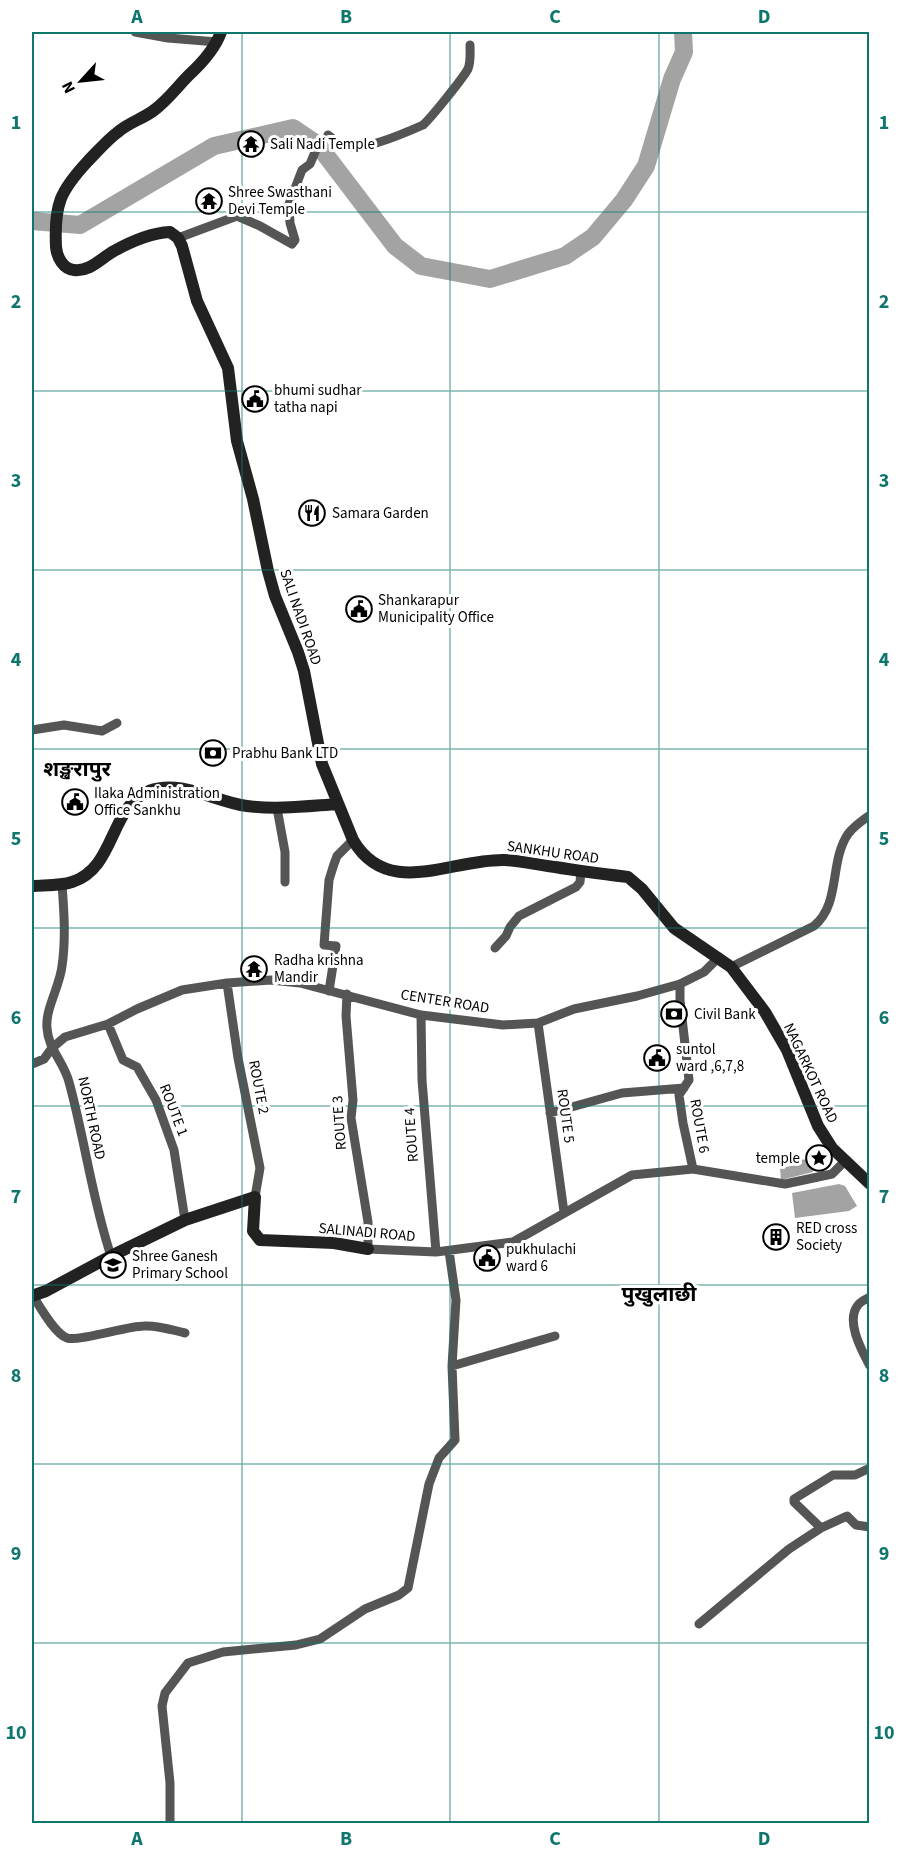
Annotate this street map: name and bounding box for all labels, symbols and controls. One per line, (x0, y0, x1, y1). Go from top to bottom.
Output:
text: A (130, 3, 143, 31)
text: B (340, 3, 352, 31)
text: C (549, 3, 561, 31)
text: D (758, 3, 770, 31)
north arrow (51, 51, 111, 111)
text: N (56, 78, 81, 97)
text: 1 (11, 109, 21, 137)
text: 1 (879, 109, 889, 137)
temple icon: Sali Nadi Temple (236, 129, 266, 159)
place label: Sali Nadi Temple (270, 134, 375, 155)
place label: Shree Swasthani Devi Temple (228, 182, 332, 220)
temple icon: Shree Swasthani Devi Temple (194, 186, 224, 216)
text: 2 (11, 288, 21, 316)
text: 2 (879, 288, 889, 316)
place label: bhumi sudhar tatha napi (274, 380, 362, 418)
public building icon: bhumi sudhar tatha napi (240, 384, 270, 414)
text: 3 (11, 467, 21, 495)
text: 3 (879, 467, 889, 495)
restaurant icon: Samara Garden (297, 498, 327, 528)
place label: Samara Garden (332, 503, 429, 524)
street label: SALI NADI ROAD (274, 566, 327, 668)
place label: Shankarapur Municipality Office (378, 590, 494, 628)
public building icon: Shankarapur Municipality Office (344, 594, 374, 624)
text: 4 (11, 646, 22, 674)
text: 4 (879, 646, 890, 674)
bank icon: Prabhu Bank LTD (198, 738, 228, 768)
place label: Prabhu Bank LTD (232, 743, 338, 764)
district label: शङ्खरापुर (43, 754, 112, 784)
place label: Ilaka Administration Office Sankhu (94, 783, 220, 821)
public building icon: Ilaka Administration Office Sankhu (60, 787, 90, 817)
text: 5 (11, 825, 21, 853)
text: 5 (879, 825, 889, 853)
street label: SANKHU ROAD (506, 836, 600, 869)
place label: Radha krishna Mandir (274, 950, 364, 988)
temple icon: Radha krishna Mandir (239, 954, 269, 984)
street label: CENTER ROAD (399, 984, 491, 1019)
bank icon: Civil Bank (659, 999, 689, 1029)
text: 6 (11, 1004, 21, 1032)
place label: Civil Bank (694, 1004, 756, 1025)
text: 6 (879, 1004, 889, 1032)
street label: NAGARKOT ROAD (778, 1020, 843, 1127)
place label: suntol ward ,6,7,8 (676, 1039, 744, 1077)
public building icon: suntol ward ,6,7,8 (642, 1043, 672, 1073)
street label: ROUTE 2 (243, 1058, 274, 1116)
street label: NORTH ROAD (72, 1075, 111, 1162)
street label: ROUTE 1 (154, 1081, 193, 1139)
street label: ROUTE 5 (551, 1088, 580, 1145)
street label: ROUTE 3 (327, 1095, 352, 1151)
street label: ROUTE 6 (684, 1097, 715, 1155)
street label: ROUTE 4 (399, 1106, 424, 1163)
place icon: temple (804, 1143, 834, 1173)
place label: temple (756, 1148, 800, 1169)
text: 7 (11, 1183, 21, 1211)
text: 7 (879, 1183, 889, 1211)
street label: SALINADI ROAD (318, 1218, 416, 1247)
place label: RED cross Society (796, 1218, 857, 1256)
building icon: RED cross Society (761, 1222, 791, 1252)
place label: pukhulachi ward 6 (506, 1239, 576, 1277)
public building icon: pukhulachi ward 6 (472, 1243, 502, 1273)
place label: Shree Ganesh Primary School (132, 1246, 228, 1284)
school or university icon: Shree Ganesh Primary School (98, 1250, 128, 1280)
district label: पुखुलाछी (621, 1279, 697, 1309)
text: 8 (11, 1362, 21, 1390)
text: 8 (879, 1362, 889, 1390)
text: 9 (11, 1540, 21, 1568)
text: 9 (879, 1540, 889, 1568)
text: 10 (5, 1719, 27, 1747)
text: 10 (873, 1719, 895, 1747)
text: A (130, 1825, 143, 1853)
text: B (340, 1825, 352, 1853)
text: C (549, 1825, 561, 1853)
text: D (758, 1825, 770, 1853)

